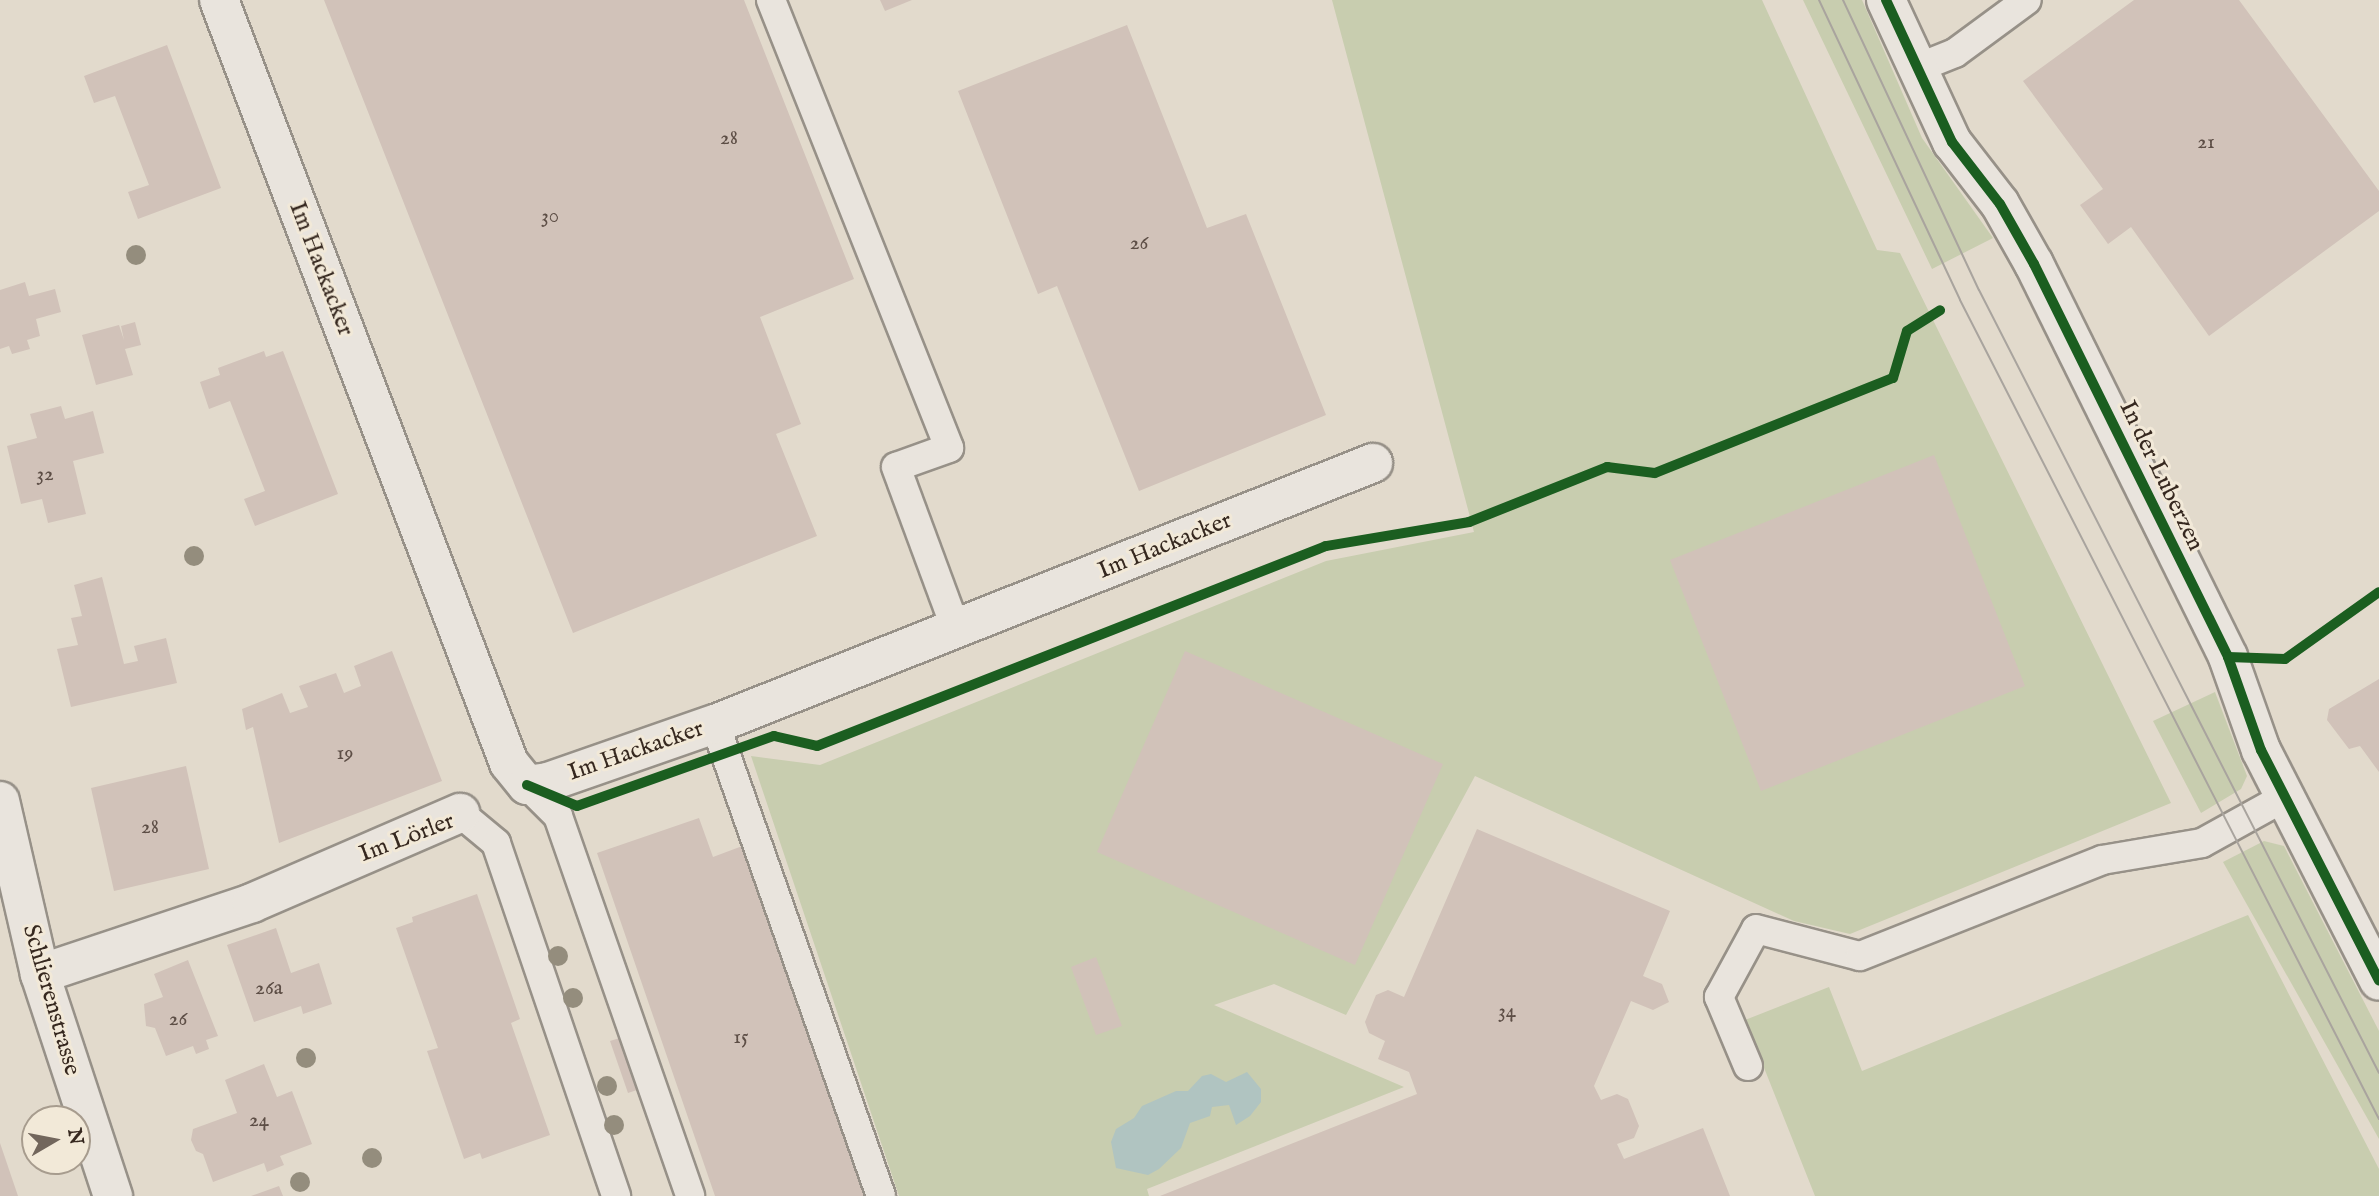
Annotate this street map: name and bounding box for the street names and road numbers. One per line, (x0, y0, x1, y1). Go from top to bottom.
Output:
street label: Im Hackacker (282, 198, 360, 340)
street label: In der Luberzen (2112, 396, 2210, 556)
street label: Im Hackacker (1094, 506, 1236, 586)
street label: Im Hackacker (564, 714, 708, 788)
street label: Im Lörler (355, 807, 459, 869)
street label: Schlierenstrasse (16, 921, 86, 1079)

